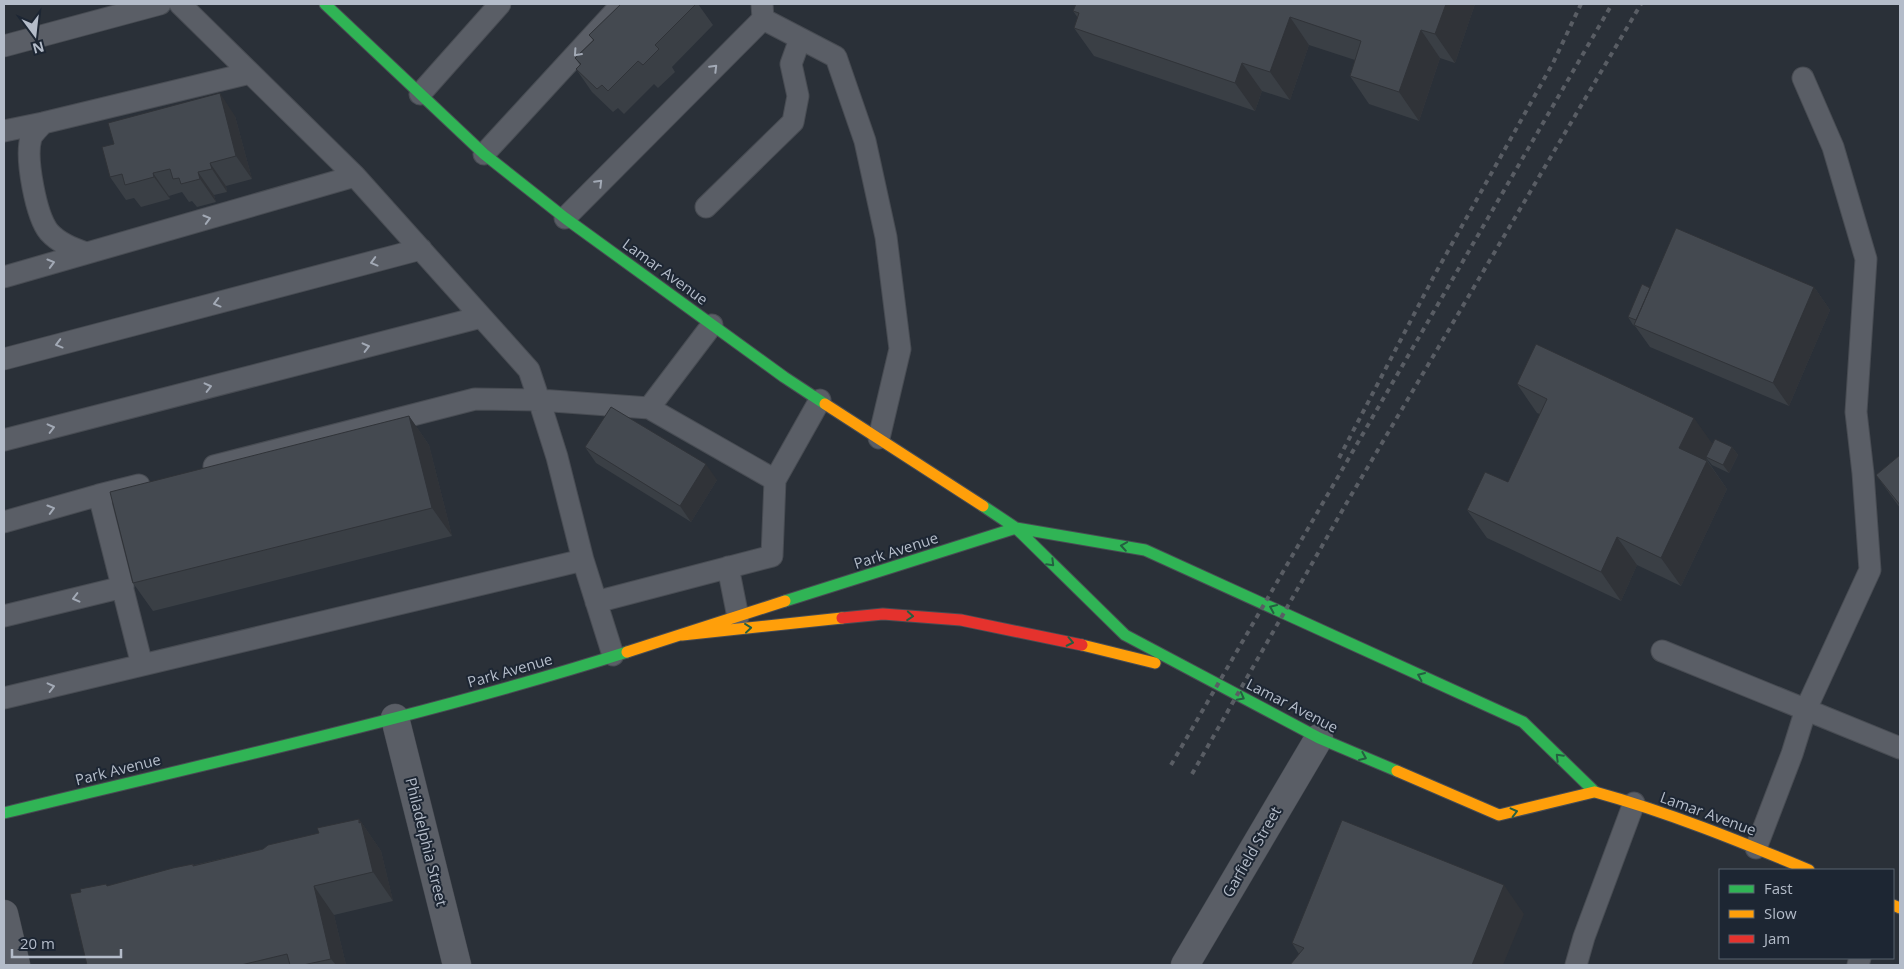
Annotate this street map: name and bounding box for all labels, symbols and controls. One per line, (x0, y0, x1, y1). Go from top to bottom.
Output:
north arrow (10, 10, 60, 60)
text: N (31, 37, 46, 59)
one-way arrow (574, 47, 583, 56)
one-way arrow (708, 65, 717, 74)
one-way arrow (594, 180, 603, 189)
one-way arrow (202, 214, 210, 224)
street label: Lamar Avenue (619, 234, 712, 309)
one-way arrow (370, 256, 378, 266)
one-way arrow (46, 259, 54, 269)
one-way arrow (212, 297, 221, 308)
one-way arrow (56, 339, 64, 349)
one-way arrow (361, 342, 370, 353)
one-way arrow (204, 382, 213, 393)
one-way arrow (46, 423, 55, 434)
one-way arrow (46, 504, 55, 515)
street label: Park Avenue (851, 527, 940, 573)
one-way arrow (1120, 542, 1128, 552)
one-way arrow (1045, 557, 1054, 566)
one-way arrow (72, 593, 80, 603)
one-way arrow (1270, 605, 1279, 615)
one-way arrow (906, 611, 914, 622)
one-way arrow (744, 623, 752, 634)
one-way arrow (1066, 636, 1074, 647)
street label: Park Avenue (465, 648, 555, 692)
one-way arrow (1417, 671, 1426, 682)
street label: Lamar Avenue (1243, 673, 1342, 737)
one-way arrow (47, 682, 56, 693)
one-way arrow (1235, 691, 1244, 701)
street label: Park Avenue (73, 749, 163, 789)
one-way arrow (1358, 751, 1367, 762)
one-way arrow (1556, 754, 1565, 763)
street label: Philadelphia Street (401, 775, 453, 908)
street label: Lamar Avenue (1658, 786, 1759, 840)
street label: Garfield Street (1217, 803, 1285, 900)
one-way arrow (1509, 807, 1518, 818)
legend (1719, 869, 1894, 959)
text: Fast (1764, 878, 1793, 898)
text: Slow (1764, 903, 1797, 923)
scale bar (12, 926, 121, 958)
text: Jam (1762, 928, 1790, 948)
text: 20 m (20, 933, 55, 953)

